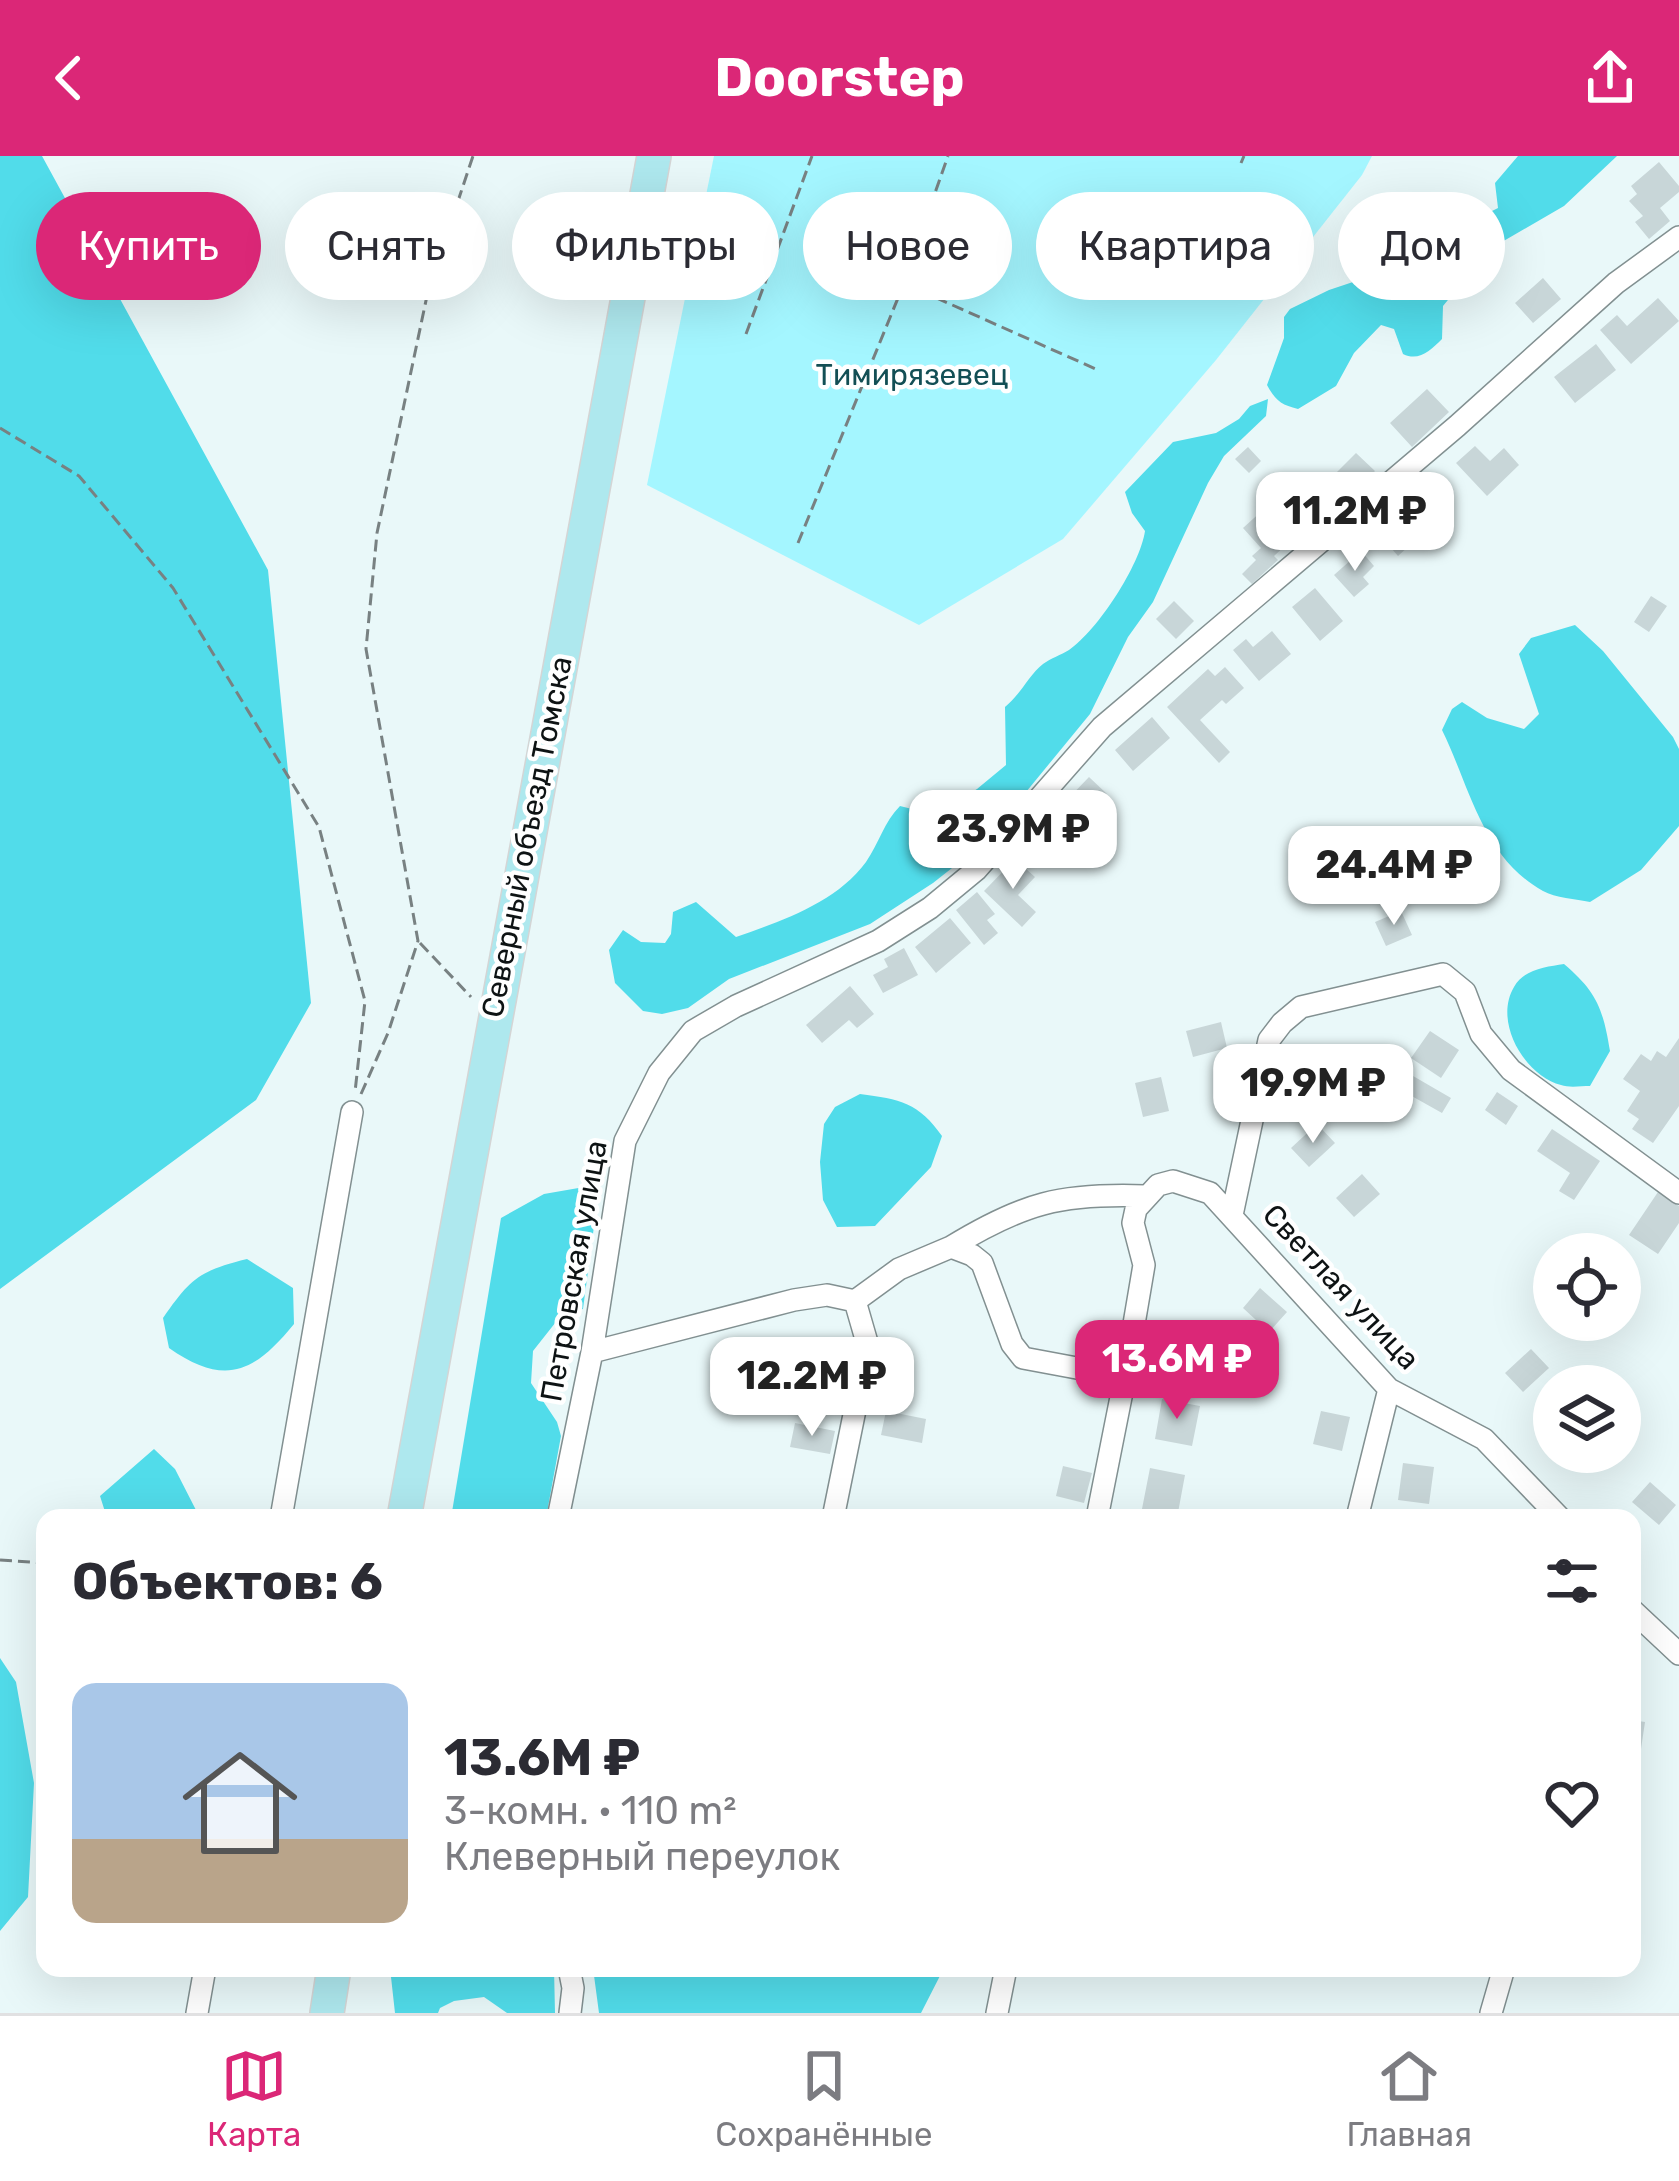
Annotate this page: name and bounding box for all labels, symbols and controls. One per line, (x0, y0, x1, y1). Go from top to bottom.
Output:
icon: back (36, 45, 102, 111)
icon: share (1577, 45, 1643, 111)
text: Doorstep (714, 46, 965, 110)
chip: Купить (36, 192, 261, 300)
chip: Снять (285, 192, 488, 300)
chip: Фильтры (512, 192, 779, 300)
chip: Новое (803, 192, 1012, 300)
chip: Квартира (1036, 192, 1314, 300)
chip: Дом (1338, 192, 1505, 300)
park label: Тимирязевец (816, 357, 1008, 393)
pin: 11.2M ₽ (1244, 472, 1466, 574)
text: 11.2M ₽ (1283, 488, 1427, 534)
street label: Северный объезд Томска (474, 653, 580, 1021)
pin: 23.9M ₽ (902, 790, 1124, 892)
text: 23.9M ₽ (936, 806, 1090, 852)
pin: 24.4M ₽ (1283, 826, 1505, 928)
text: 24.4M ₽ (1315, 842, 1473, 888)
pin: 19.9M ₽ (1202, 1044, 1424, 1146)
text: 19.9M ₽ (1240, 1060, 1386, 1106)
street label: Петровская улица (533, 1138, 615, 1404)
street label: Светлая улица (1255, 1197, 1427, 1377)
map controls (1533, 1233, 1641, 1473)
button: locate (1533, 1233, 1641, 1341)
pin: 13.6M ₽ (1066, 1320, 1288, 1422)
text: 13.6M ₽ (1102, 1336, 1252, 1382)
pin: 12.2M ₽ (701, 1337, 923, 1439)
text: 12.2M ₽ (737, 1353, 887, 1399)
button: layers (1533, 1365, 1641, 1473)
icon: filters (1539, 1548, 1605, 1614)
text: Объектов: 6 (72, 1551, 383, 1612)
text: 13.6M ₽ (444, 1727, 640, 1788)
icon: home (168, 1731, 312, 1875)
icon: heart (1539, 1770, 1605, 1836)
text: 3-комн. · 110 m² (444, 1788, 737, 1834)
text: Клеверный переулок (444, 1834, 840, 1880)
tab: Карта (207, 2043, 301, 2154)
tab: Сохранённые (715, 2043, 932, 2154)
tab: Главная (1347, 2043, 1472, 2154)

